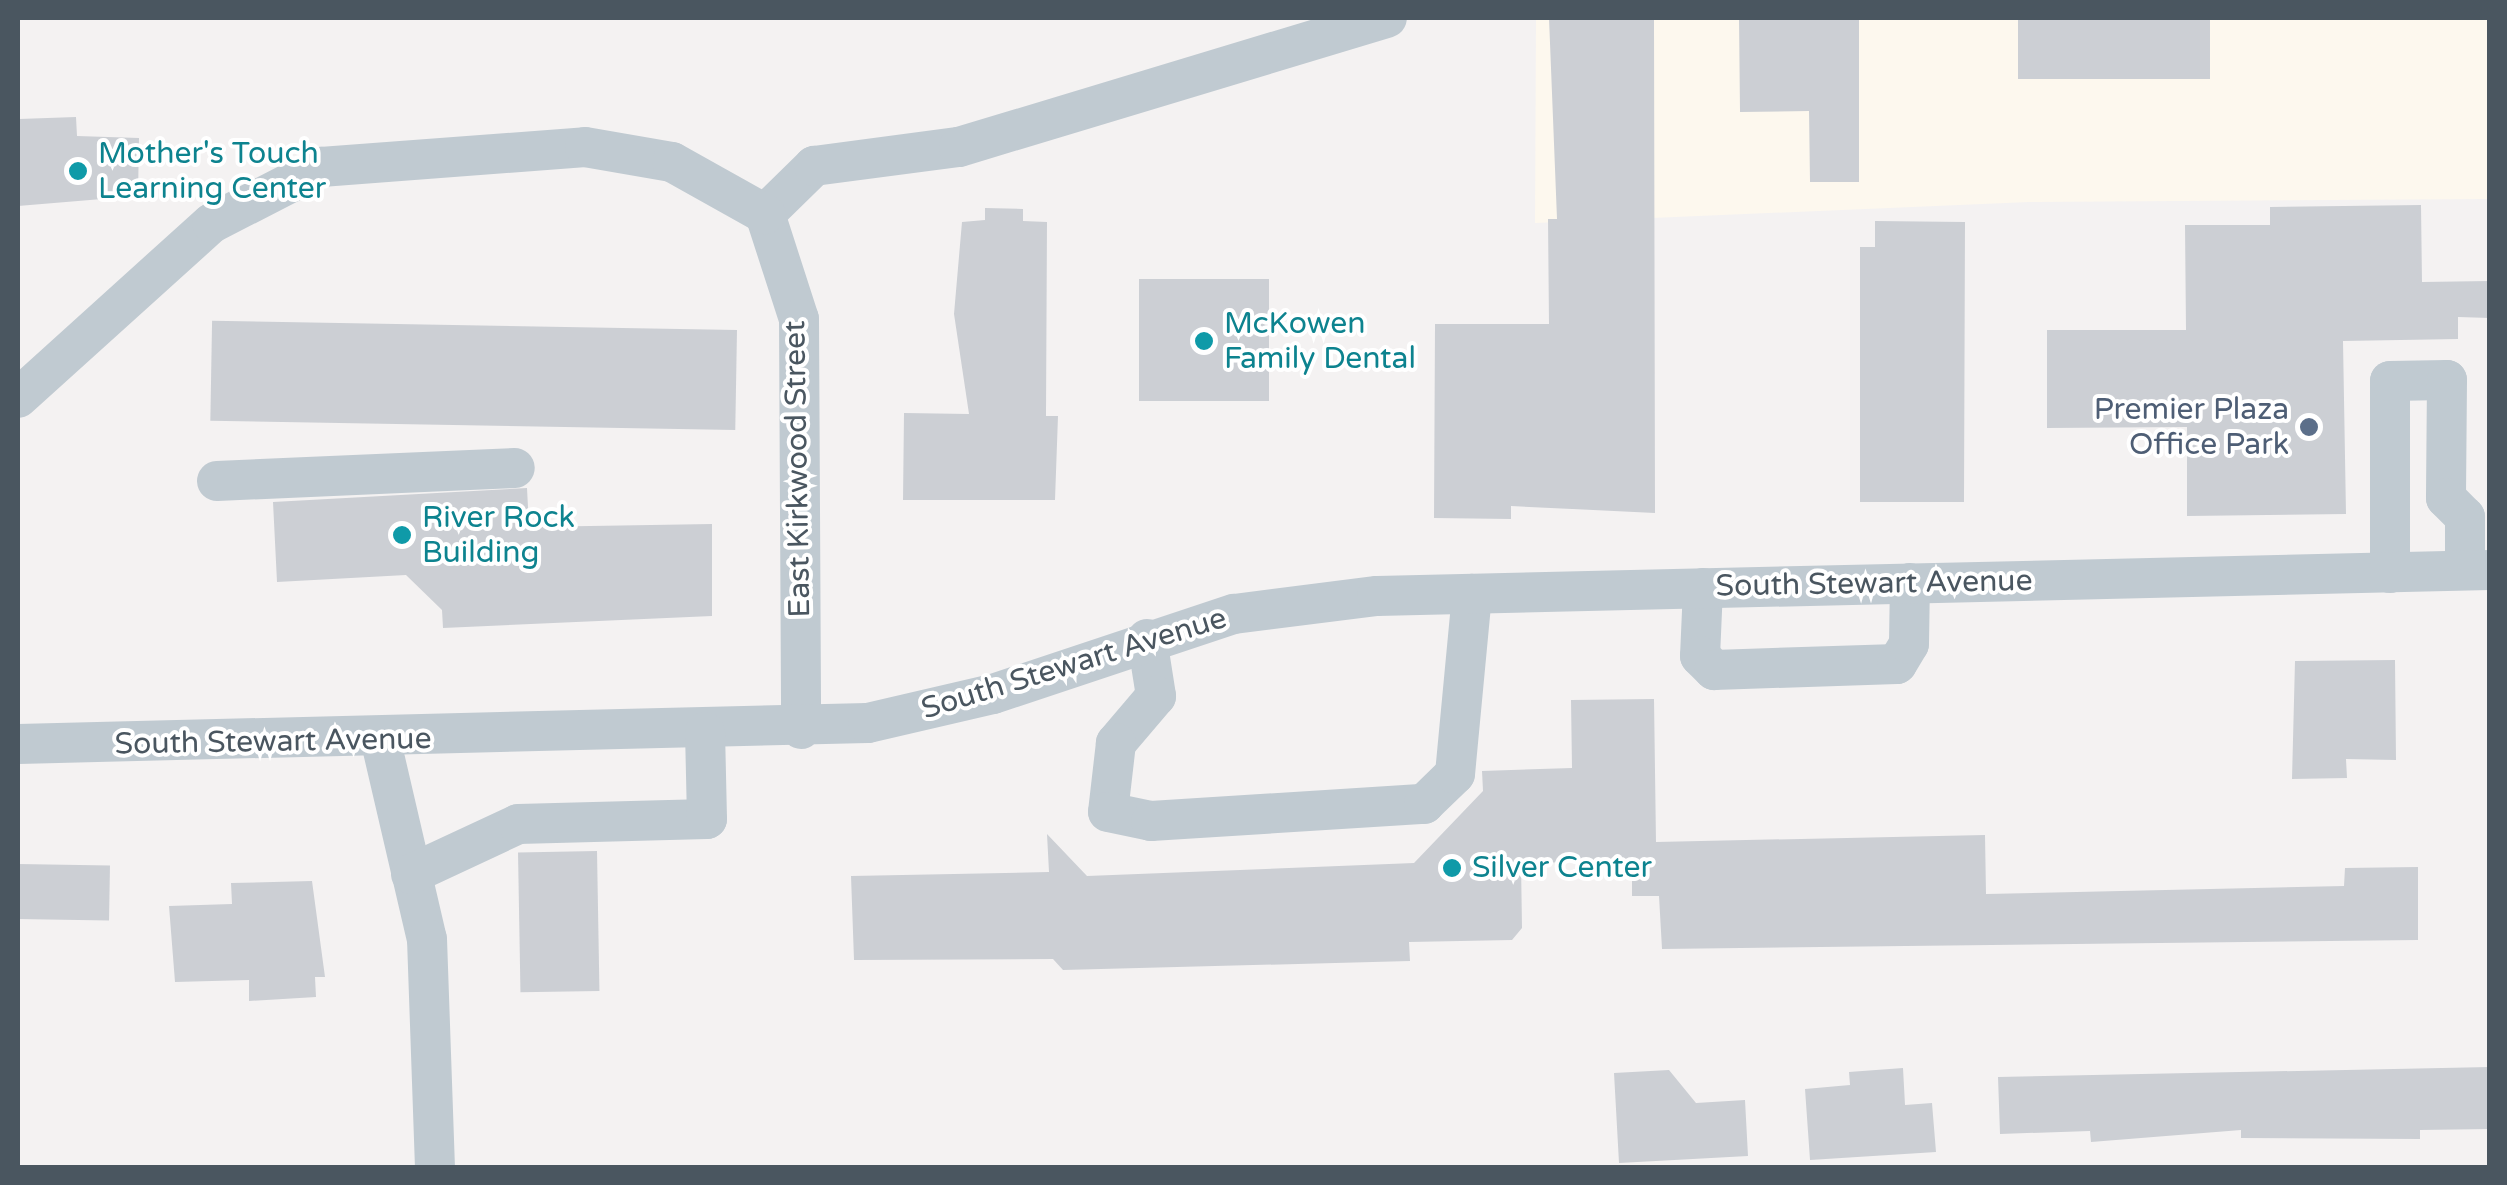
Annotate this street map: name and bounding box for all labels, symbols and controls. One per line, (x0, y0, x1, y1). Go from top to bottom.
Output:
place label: Mother's Touch Learning Center (98, 136, 326, 206)
marker: Mother's Touch Learning Center (67, 160, 89, 182)
place label: McKowen Family Dental (1224, 306, 1416, 376)
street label: East Kirkwood Street (777, 320, 819, 618)
marker: McKowen Family Dental (1193, 330, 1215, 352)
place label: Premier Plaza Office Park (2094, 392, 2289, 462)
marker: Premier Plaza Office Park (2298, 416, 2320, 438)
place label: River Rock Building (422, 500, 575, 570)
marker: River Rock Building (391, 524, 413, 546)
street label: South Stewart Avenue (1715, 563, 2033, 605)
street label: South Stewart Avenue (917, 600, 1231, 728)
street label: South Stewart Avenue (114, 721, 432, 763)
place label: Silver Center (1472, 850, 1652, 886)
marker: Silver Center (1441, 857, 1463, 879)

